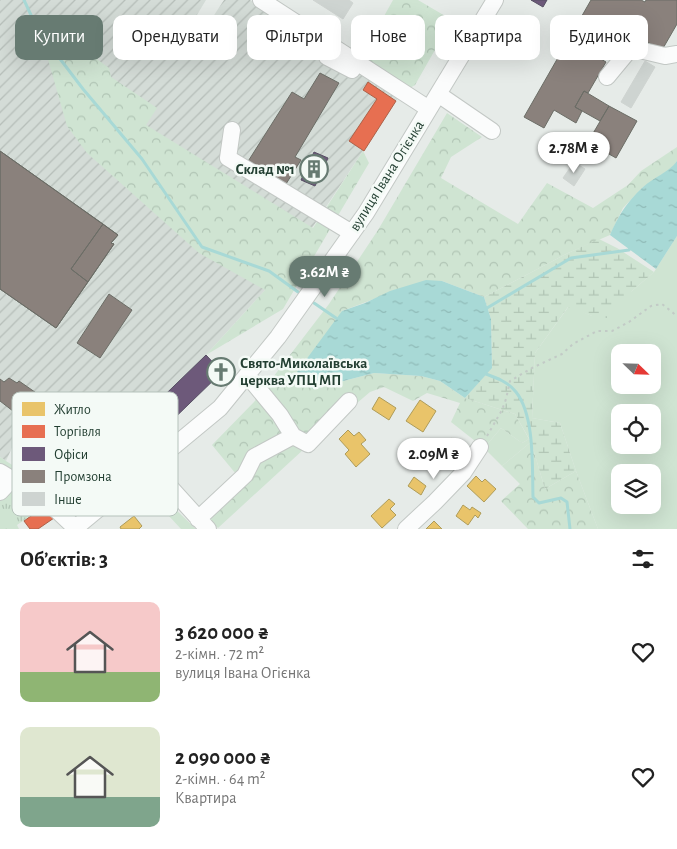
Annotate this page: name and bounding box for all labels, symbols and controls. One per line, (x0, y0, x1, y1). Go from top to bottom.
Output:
chip: Купити (15, 15, 103, 60)
chip: Орендувати (113, 15, 237, 60)
chip: Фільтри (247, 15, 341, 60)
chip: Нове (351, 15, 425, 60)
chip: Квартира (435, 15, 540, 60)
chip: Будинок (550, 15, 648, 60)
street label: вулиця Івана Огієнка (347, 118, 427, 234)
pin: 2.78M ₴ (528, 132, 620, 174)
text: 2.78M ₴ (549, 140, 599, 156)
building icon: Склад №1 (299, 154, 329, 184)
place label: Склад №1 (235, 162, 295, 177)
pin: 3.62M ₴ (279, 256, 371, 298)
text: 3.62M ₴ (300, 264, 350, 280)
north arrow (611, 344, 661, 394)
map controls (611, 344, 661, 514)
place label: Свято-Миколаївська церква УПЦ МП (240, 356, 367, 388)
church icon: Свято-Миколаївська церква УПЦ МП (206, 357, 236, 387)
legend (12, 392, 178, 516)
text: Житло (54, 403, 91, 417)
button: locate (611, 404, 661, 454)
text: Торгівля (54, 425, 101, 439)
pin: 2.09M ₴ (388, 438, 480, 480)
text: 2.09M ₴ (408, 446, 460, 462)
text: Офіси (54, 448, 88, 462)
button: layers (611, 464, 661, 514)
text: Промзона (54, 470, 112, 484)
text: Інше (54, 493, 82, 507)
icon: filters (629, 545, 657, 573)
text: Об’єктів: 3 (20, 549, 108, 570)
icon: home (60, 622, 120, 682)
text: 3 620 000 ₴ (175, 622, 269, 643)
icon: heart (629, 638, 657, 666)
text: 2-кімн. · 72 m² (175, 646, 264, 662)
text: вулиця Івана Огієнка (175, 665, 310, 681)
icon: home (60, 747, 120, 807)
text: 2 090 000 ₴ (175, 747, 271, 768)
icon: heart (629, 763, 657, 791)
text: 2-кімн. · 64 m² (175, 771, 265, 787)
text: Квартира (175, 790, 237, 806)

